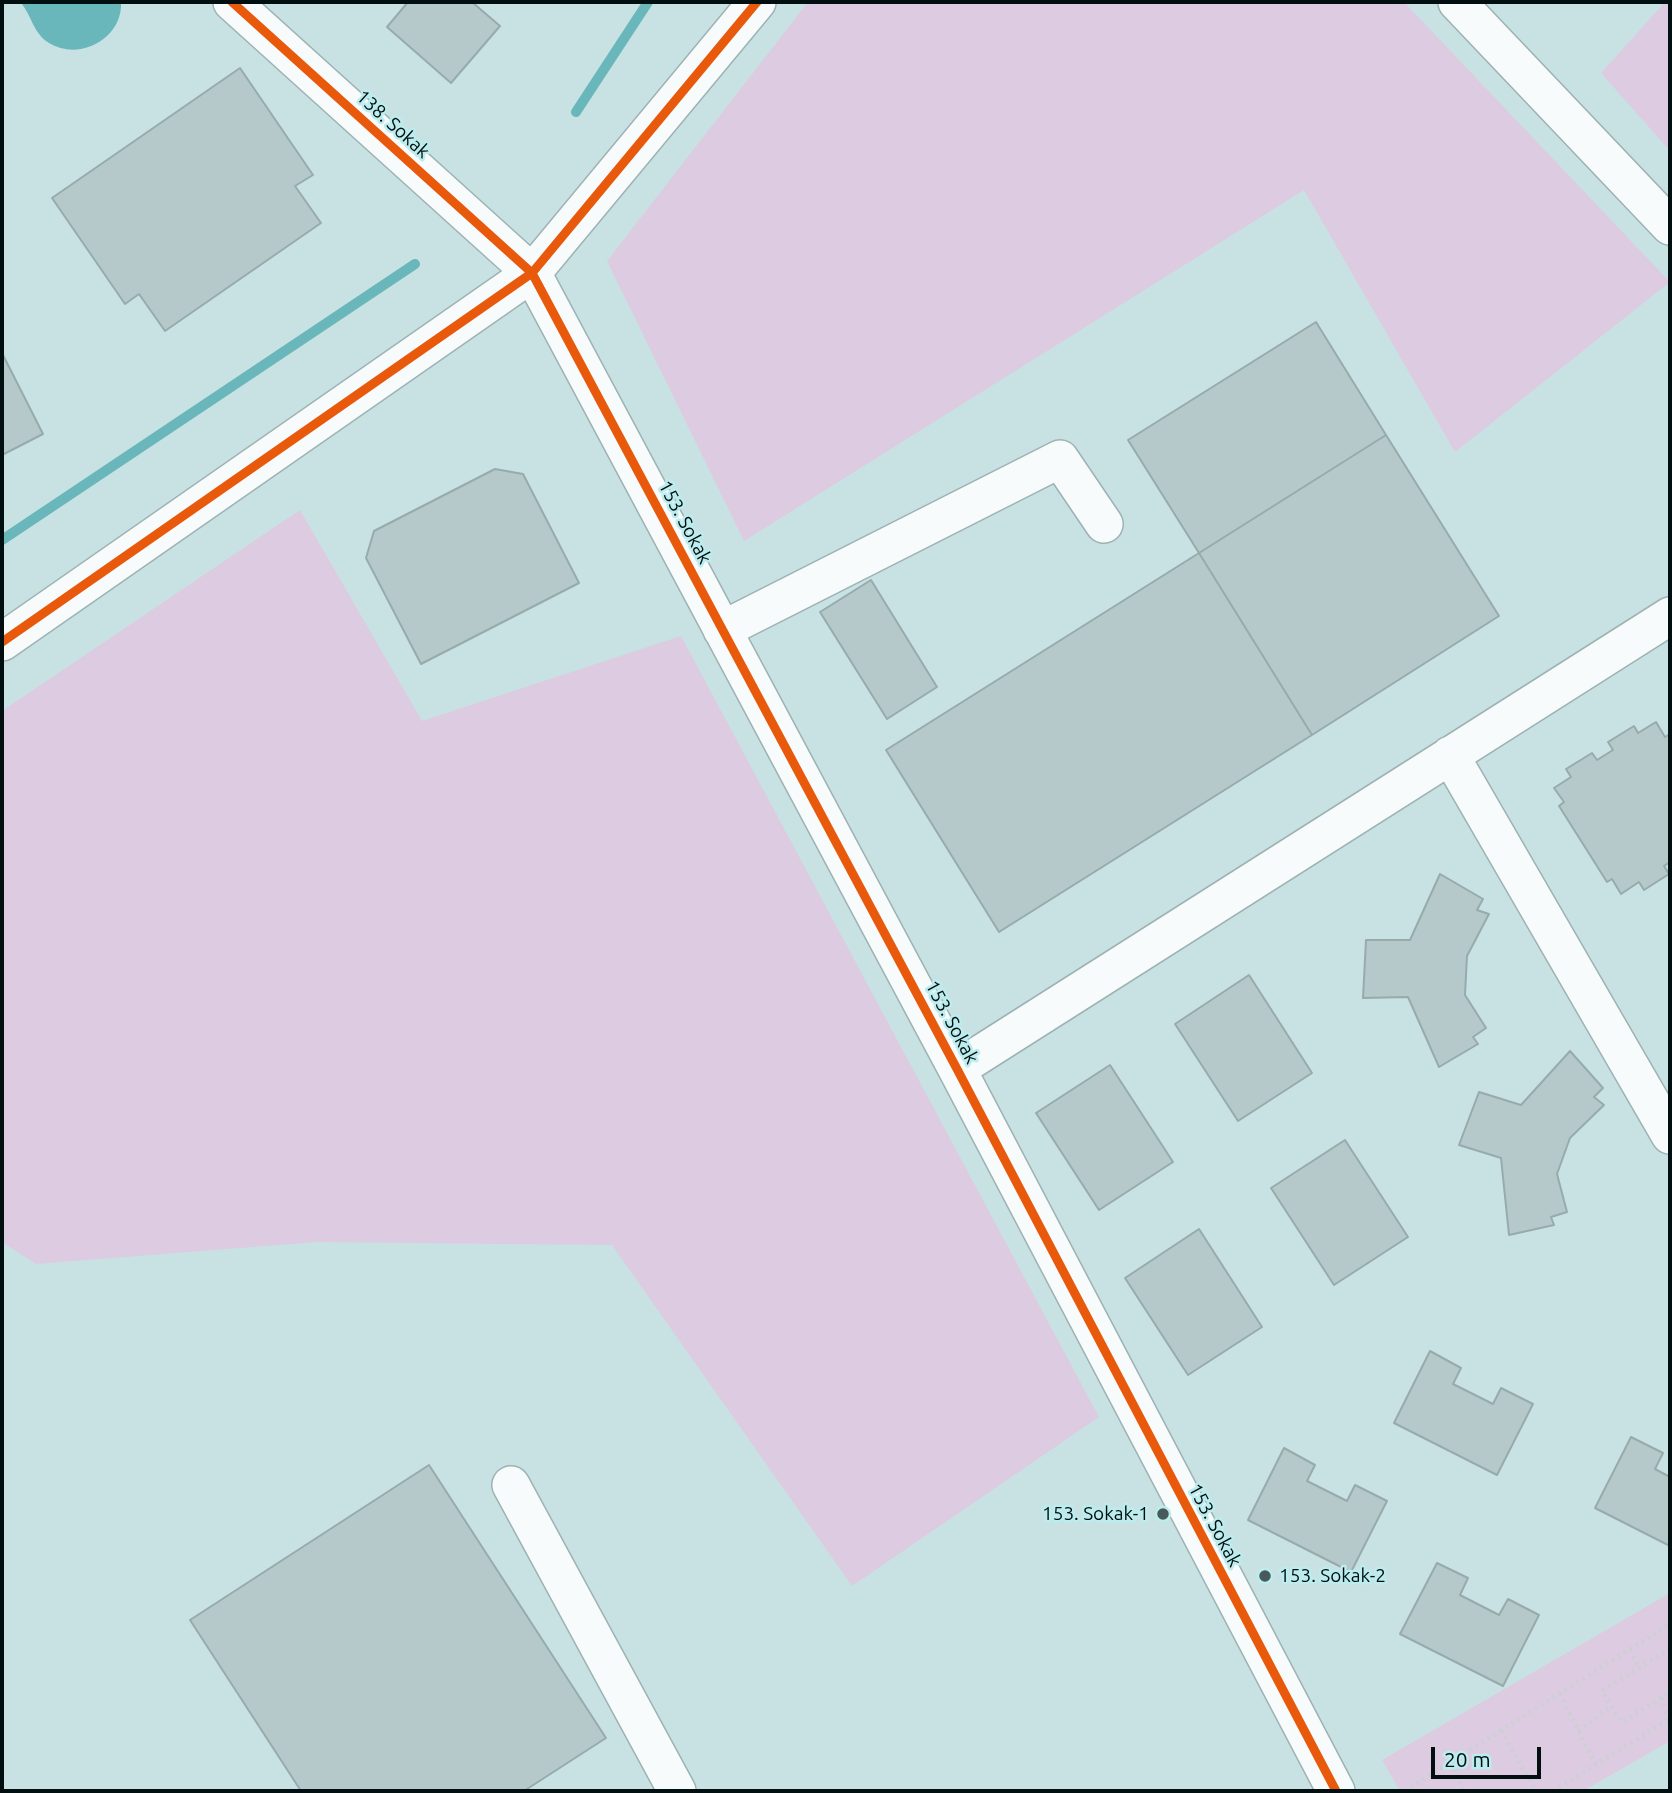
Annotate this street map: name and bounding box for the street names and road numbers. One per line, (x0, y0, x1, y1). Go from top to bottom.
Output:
street label: 138. Sokak (351, 85, 435, 163)
street label: 153. Sokak (654, 476, 716, 568)
street label: 153. Sokak (921, 976, 983, 1068)
street label: 153. Sokak (1184, 1479, 1246, 1571)

